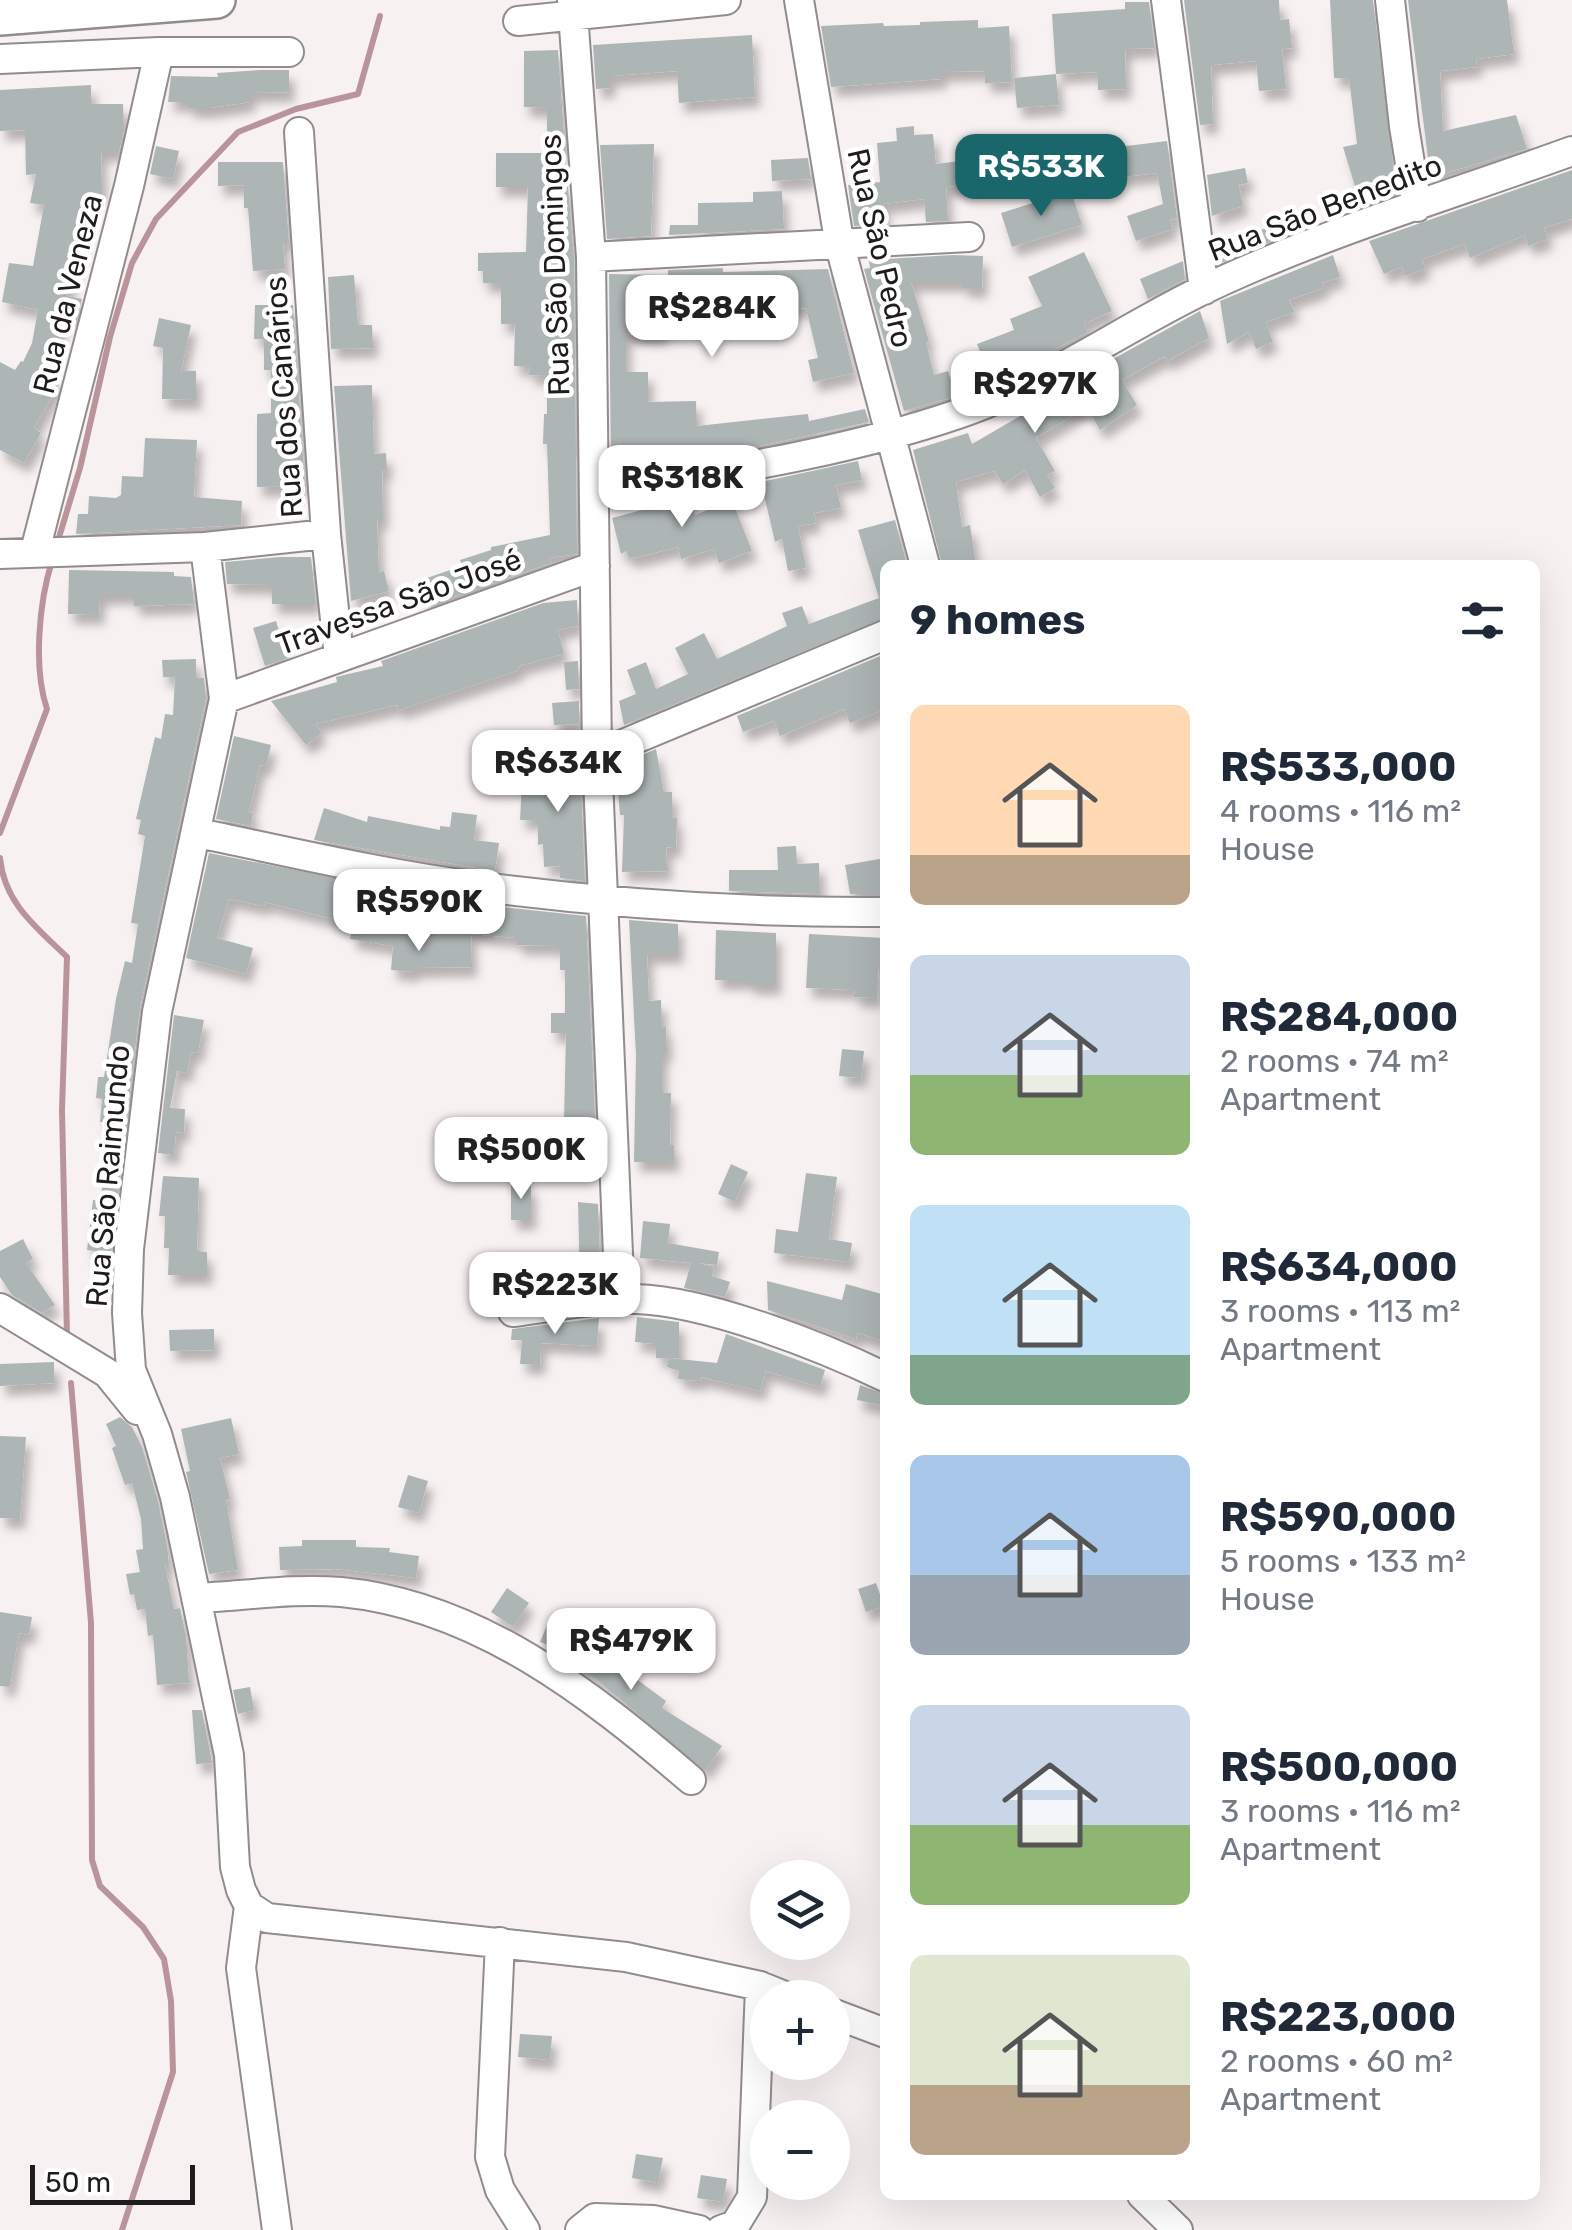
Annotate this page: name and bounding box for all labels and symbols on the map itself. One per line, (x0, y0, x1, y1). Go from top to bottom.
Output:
street label: Rua São Domingos (532, 134, 578, 396)
pin: R$533K (960, 134, 1122, 219)
street label: Rua São Pedro (840, 145, 920, 351)
street label: Rua São Benedito (1203, 147, 1447, 269)
street label: Rua da Veneza (26, 191, 110, 397)
street label: Rua dos Canários (258, 275, 310, 519)
pin: R$284K (631, 275, 793, 360)
pin: R$297K (954, 351, 1116, 436)
pin: R$318K (601, 445, 763, 530)
street label: Travessa São José (272, 541, 526, 663)
pin: R$634K (477, 730, 639, 815)
pin: R$590K (338, 869, 500, 954)
street label: Rua São Raimundo (79, 1043, 137, 1309)
pin: R$500K (440, 1117, 602, 1202)
pin: R$223K (474, 1252, 636, 1337)
pin: R$479K (550, 1608, 712, 1693)
scale bar (30, 2160, 195, 2204)

